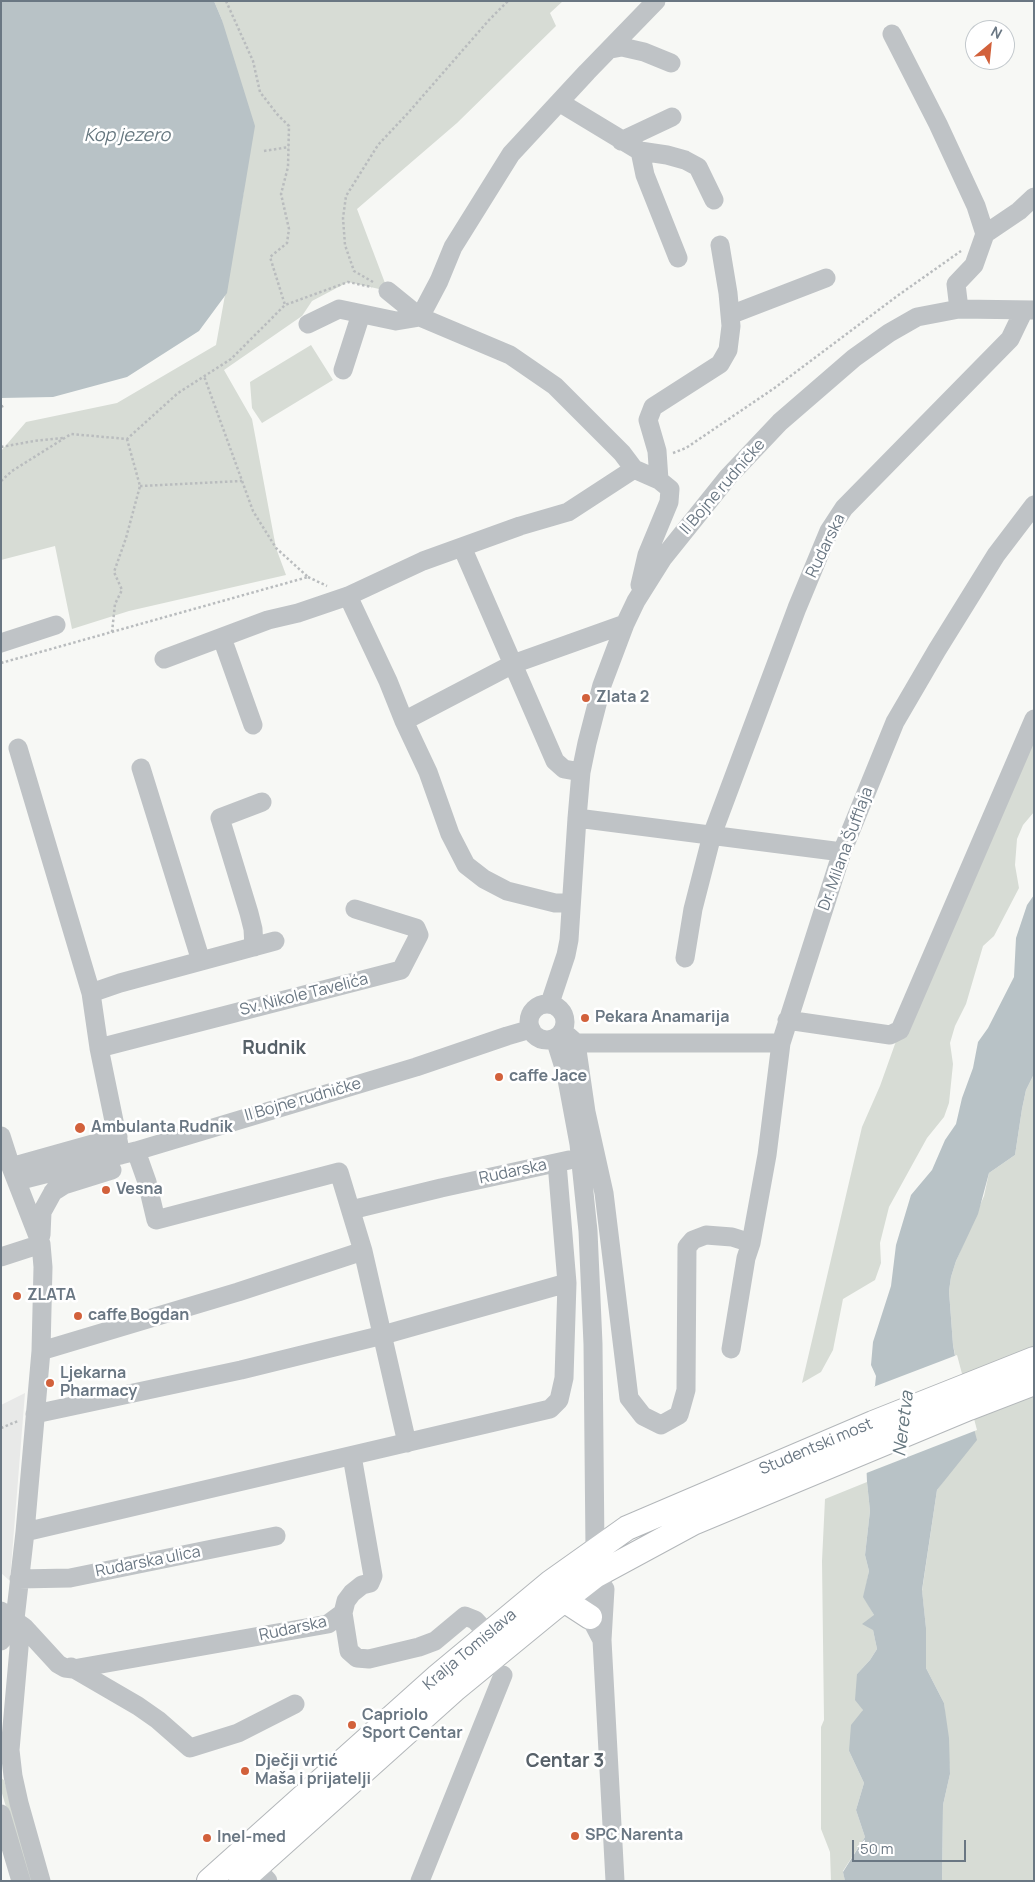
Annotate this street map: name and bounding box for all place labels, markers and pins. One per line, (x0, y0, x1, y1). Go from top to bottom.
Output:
place label: Zlata 2 (596, 688, 649, 708)
marker: Zlata 2 (580, 692, 592, 704)
place label: Pekara Anamarija (595, 1008, 729, 1028)
marker: Pekara Anamarija (579, 1012, 591, 1024)
place label: caffe Jace (509, 1067, 587, 1087)
marker: caffe Jace (493, 1071, 505, 1083)
place label: Ambulanta Rudnik (91, 1118, 233, 1138)
marker: Ambulanta Rudnik (73, 1121, 87, 1135)
place label: Vesna (116, 1180, 163, 1200)
marker: Vesna (100, 1184, 112, 1196)
place label: ZLATA (27, 1286, 76, 1306)
marker: ZLATA (11, 1290, 23, 1302)
place label: caffe Bogdan (88, 1306, 189, 1326)
marker: caffe Bogdan (72, 1310, 84, 1322)
place label: Ljekarna Pharmacy (60, 1364, 137, 1402)
marker: Ljekarna Pharmacy (44, 1377, 56, 1389)
place label: Capriolo Sport Centar (362, 1706, 463, 1744)
marker: Capriolo Sport Centar (346, 1719, 358, 1731)
place label: Dječji vrtić Maša i prijatelji (255, 1752, 371, 1790)
marker: Dječji vrtić Maša i prijatelji (239, 1765, 251, 1777)
place label: SPC Narenta (585, 1826, 683, 1846)
place label: Inel-med (217, 1828, 286, 1848)
marker: SPC Narenta (569, 1830, 581, 1842)
marker: Inel-med (201, 1832, 213, 1844)

